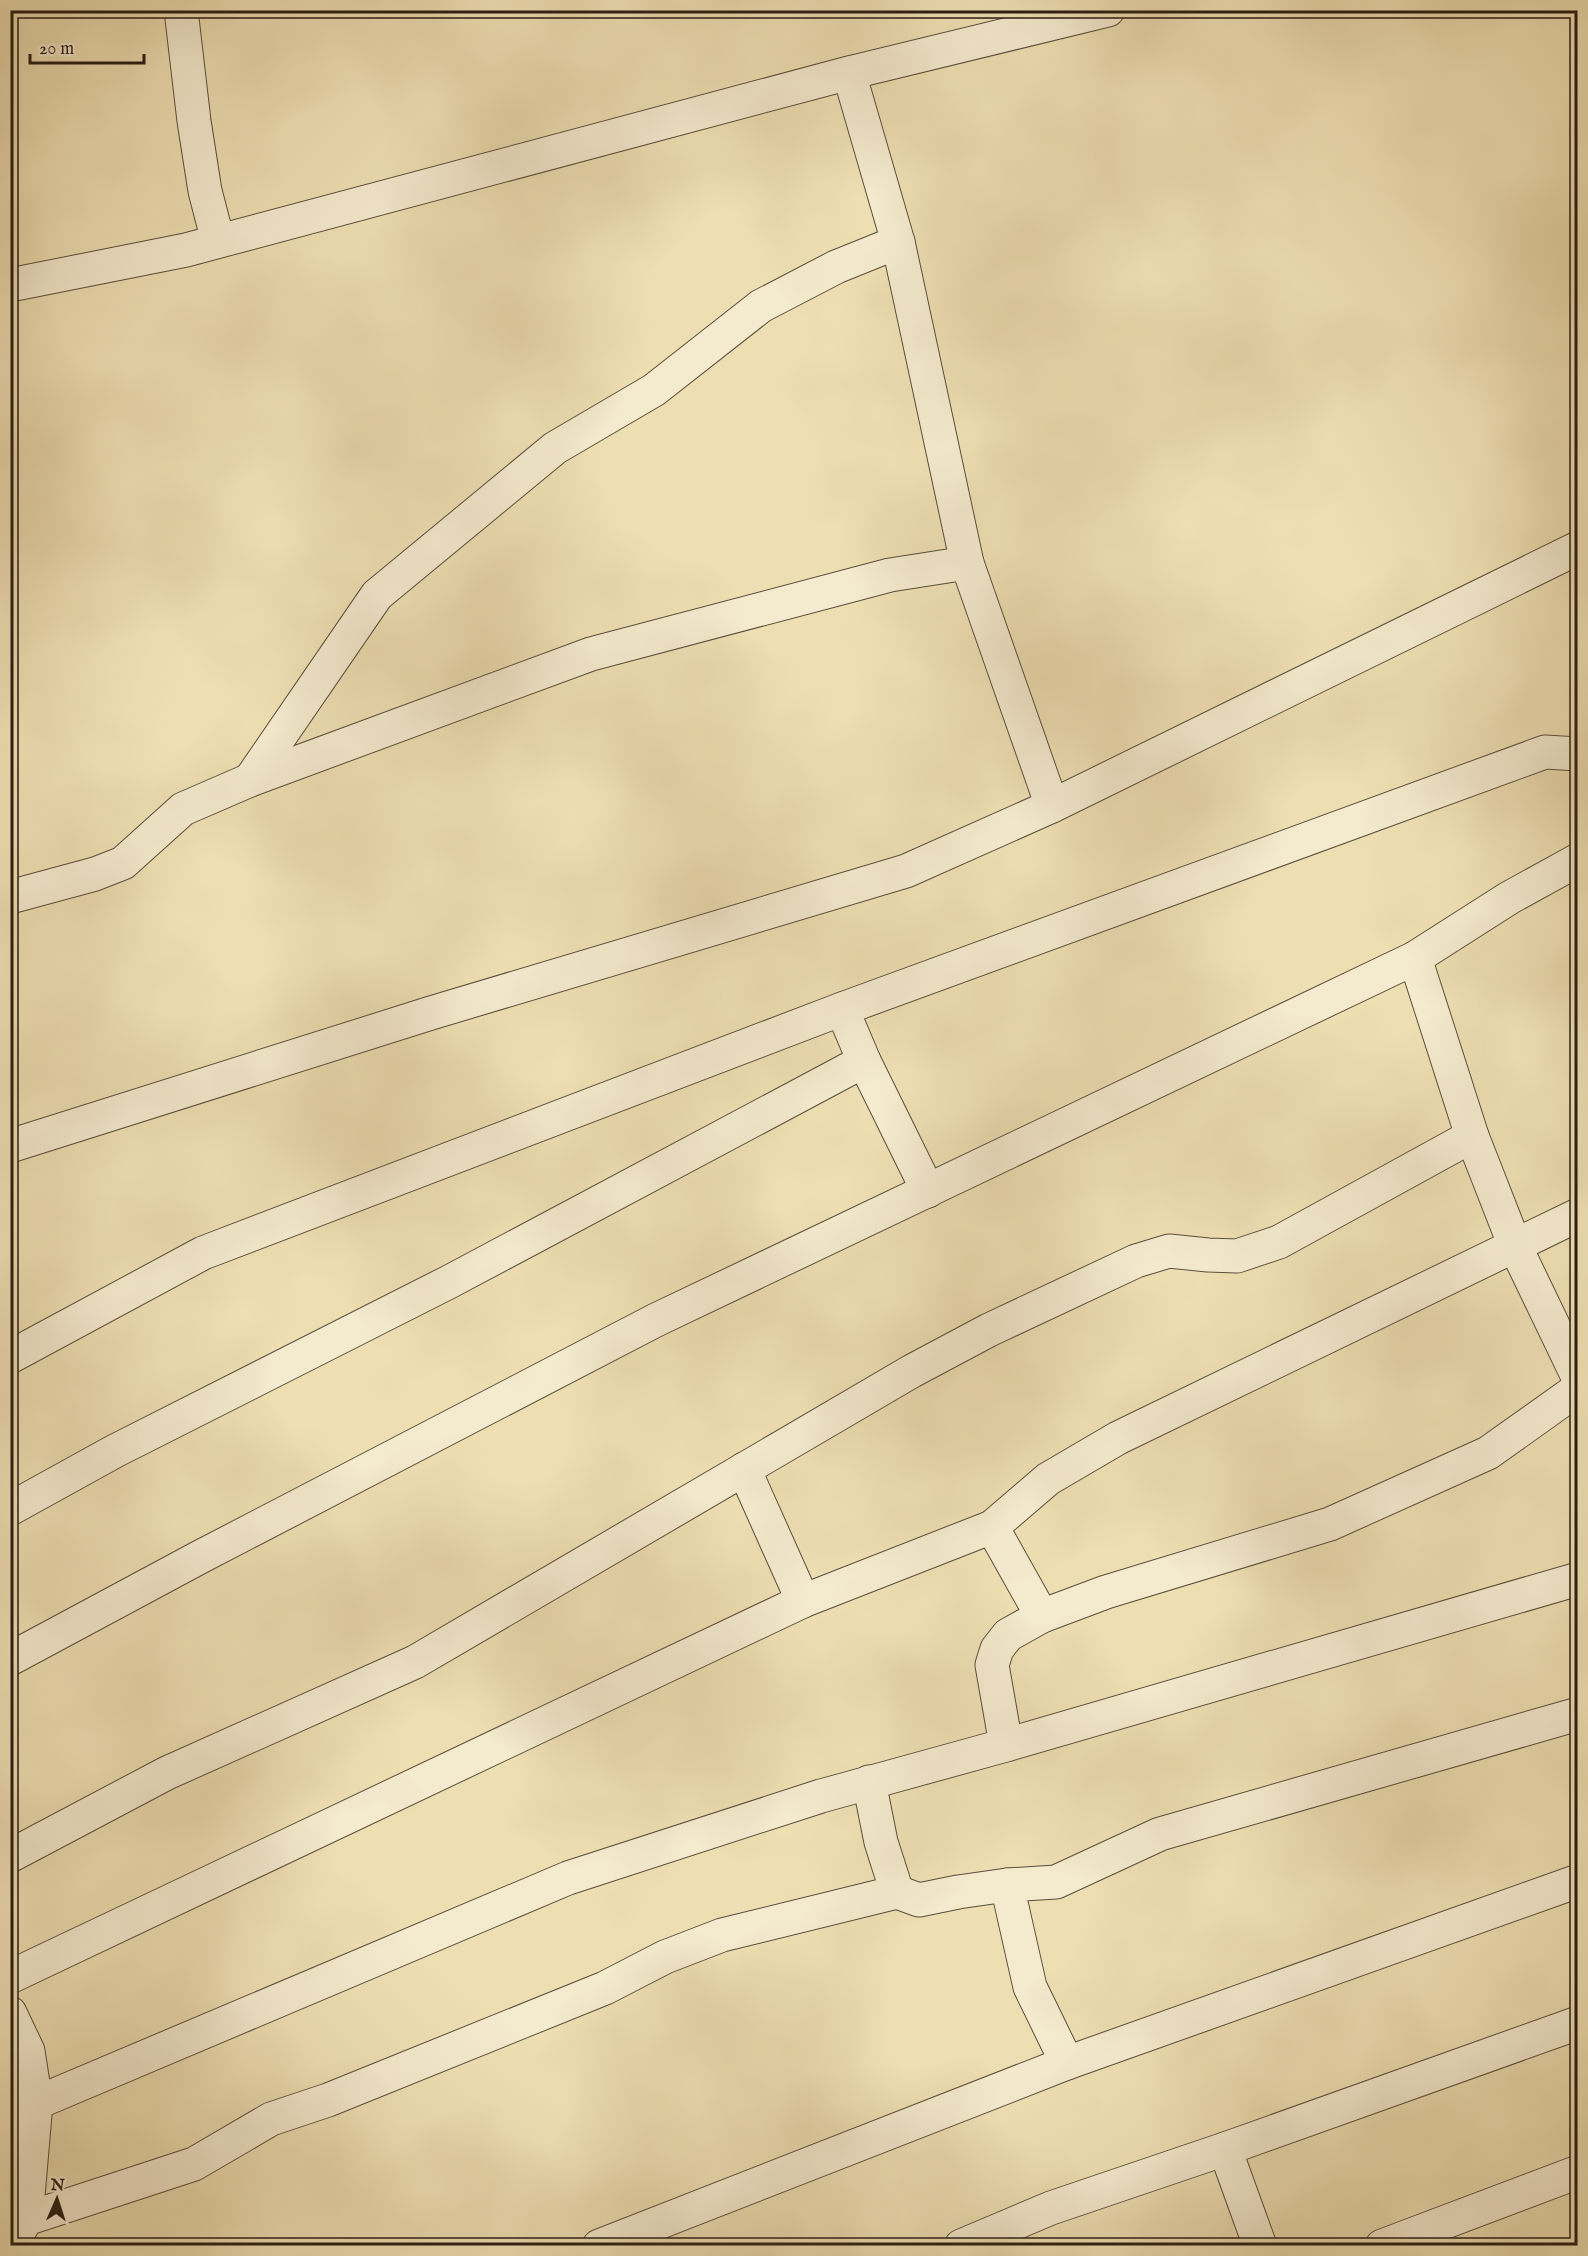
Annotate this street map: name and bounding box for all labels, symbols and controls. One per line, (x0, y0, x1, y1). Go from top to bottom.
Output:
scale bar (30, 27, 144, 65)
text: 20 m (39, 38, 74, 61)
north arrow (27, 2169, 87, 2229)
text: N (49, 2176, 65, 2196)

